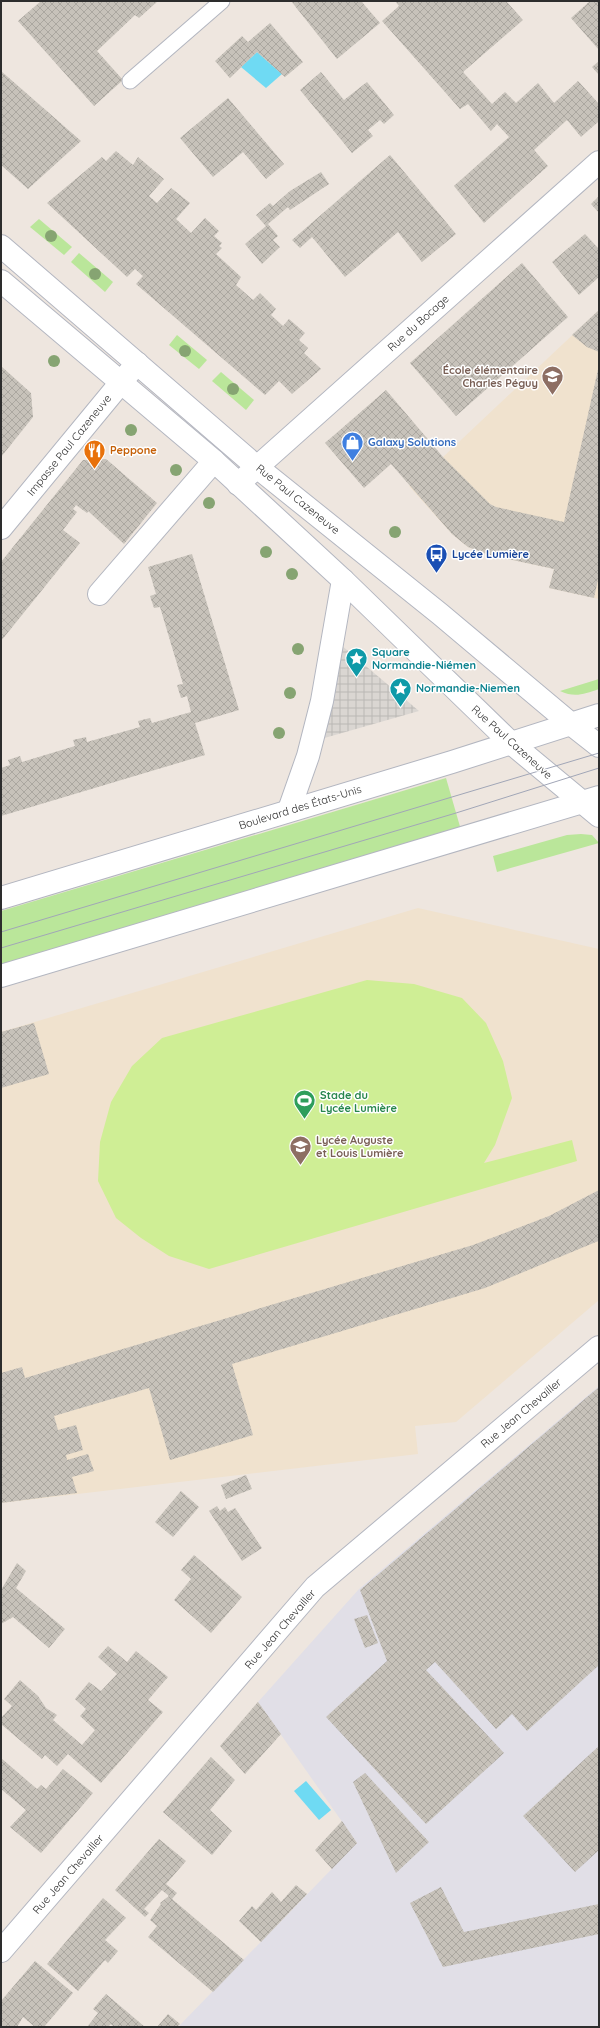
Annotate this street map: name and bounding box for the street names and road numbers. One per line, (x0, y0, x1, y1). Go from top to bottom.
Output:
street label: Rue du Bocage (384, 292, 452, 354)
street label: Impasse Paul Cazeneuve (24, 391, 114, 499)
street label: Rue Paul Cazeneuve (253, 461, 343, 537)
street label: Rue Paul Cazeneuve (469, 702, 555, 782)
street label: Boulevard des États-Unis (237, 782, 363, 832)
street label: Rue Jean Chevailler (478, 1375, 565, 1451)
street label: Rue Jean Chevailler (242, 1586, 319, 1672)
street label: Rue Jean Chevailler (30, 1831, 107, 1917)

